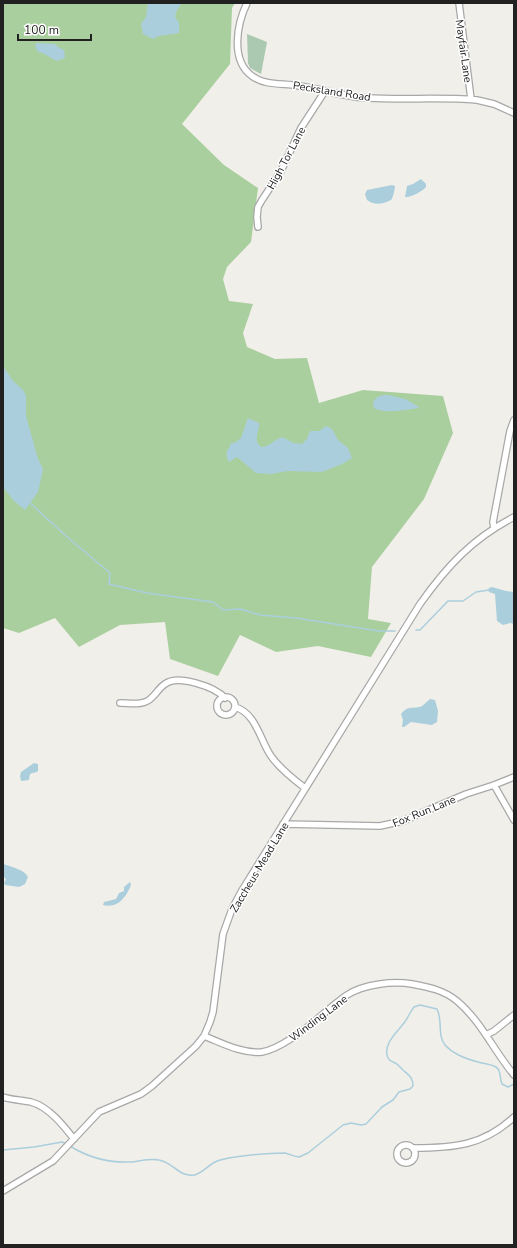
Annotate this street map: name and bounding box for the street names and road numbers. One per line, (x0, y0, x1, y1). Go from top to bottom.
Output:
street label: Mayfair Lane (452, 19, 475, 84)
street label: Pecksland Road (292, 78, 372, 105)
street label: High Tor Lane (264, 124, 309, 192)
street label: Fox Run Lane (390, 792, 458, 831)
street label: Zaccheus Mead Lane (226, 819, 292, 915)
street label: Winding Lane (286, 991, 351, 1045)

